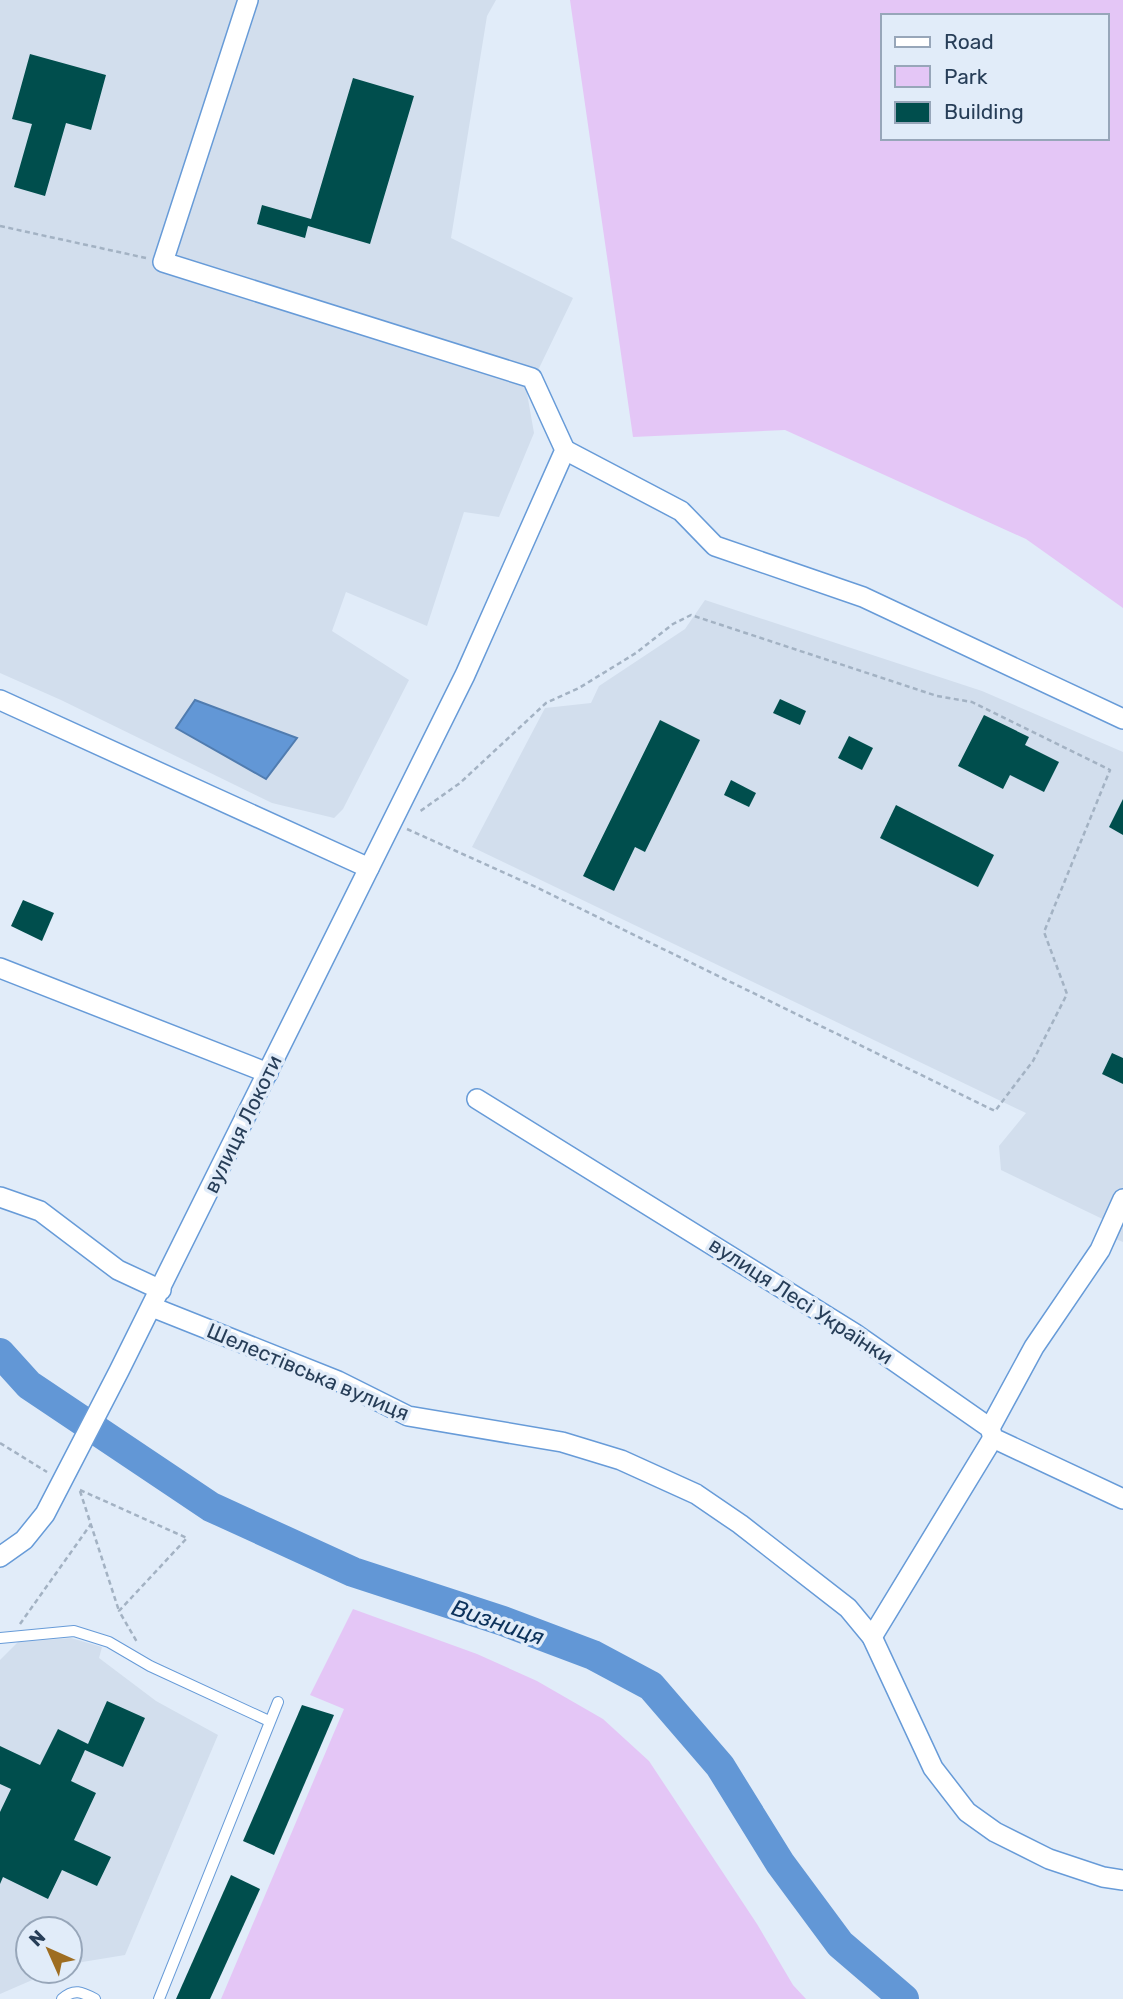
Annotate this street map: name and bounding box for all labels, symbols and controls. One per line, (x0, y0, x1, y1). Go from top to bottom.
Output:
legend (881, 14, 1109, 140)
text: Road (944, 29, 994, 54)
text: Park (944, 64, 988, 89)
text: Building (944, 99, 1024, 124)
street label: вулиця Локоти (198, 1051, 287, 1197)
street label: вулиця Лесі Українки (705, 1232, 898, 1369)
street label: Шелестівська вулиця (203, 1318, 413, 1425)
water label: Визниця (448, 1593, 548, 1651)
north arrow (14, 1915, 84, 1985)
text: N (24, 1925, 50, 1951)

